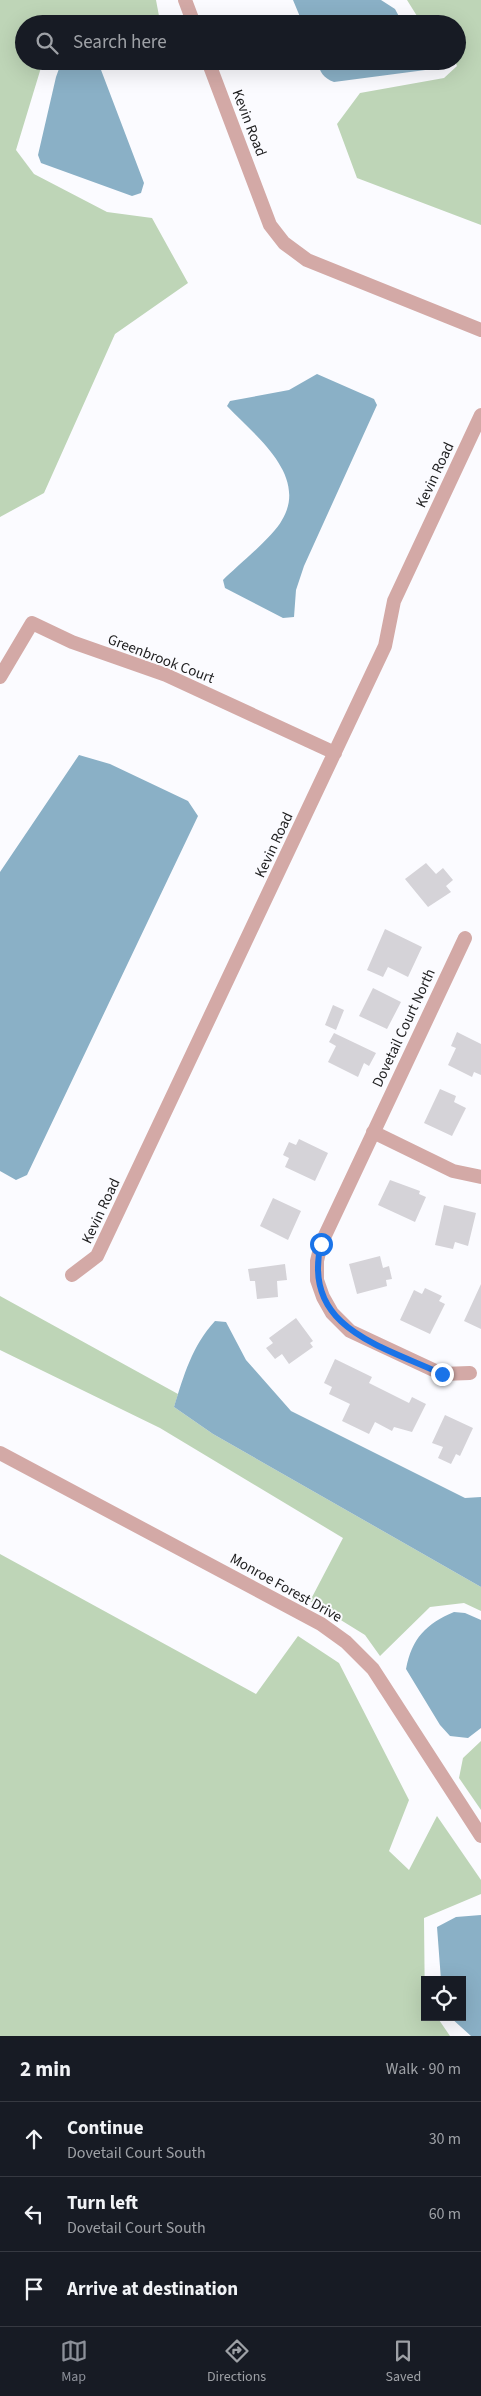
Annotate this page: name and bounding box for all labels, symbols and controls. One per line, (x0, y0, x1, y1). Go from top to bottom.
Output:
search box (15, 15, 466, 70)
icon: search (33, 29, 61, 57)
text: Search here (73, 29, 167, 56)
street label: Kevin Road (227, 86, 271, 160)
street label: Kevin Road (411, 439, 459, 511)
street label: Greenbrook Court (105, 629, 217, 689)
street label: Kevin Road (250, 809, 298, 881)
street label: Dovetail Court North (367, 965, 441, 1091)
street label: Kevin Road (77, 1175, 125, 1247)
route start (310, 1233, 333, 1256)
route end (431, 1363, 454, 1386)
street label: Monroe Forest Drive (226, 1548, 346, 1628)
map controls (421, 1976, 466, 2021)
button: locate (421, 1976, 466, 2021)
text: 2 min (20, 2054, 71, 2084)
text: Walk · 90 m (386, 2058, 461, 2080)
text: Continue (67, 2115, 144, 2142)
icon: ahead (20, 2125, 48, 2153)
text: 30 m (429, 2128, 461, 2150)
text: Dovetail Court South (67, 2142, 206, 2164)
text: Turn left (67, 2190, 138, 2217)
icon: left (20, 2200, 48, 2228)
text: 60 m (429, 2203, 461, 2225)
text: Dovetail Court South (67, 2217, 206, 2239)
icon: arrive (20, 2275, 48, 2303)
text: Arrive at destination (67, 2276, 238, 2303)
tab: Map (60, 2337, 88, 2387)
tab: Directions (207, 2337, 266, 2387)
tab: Saved (386, 2337, 421, 2387)

